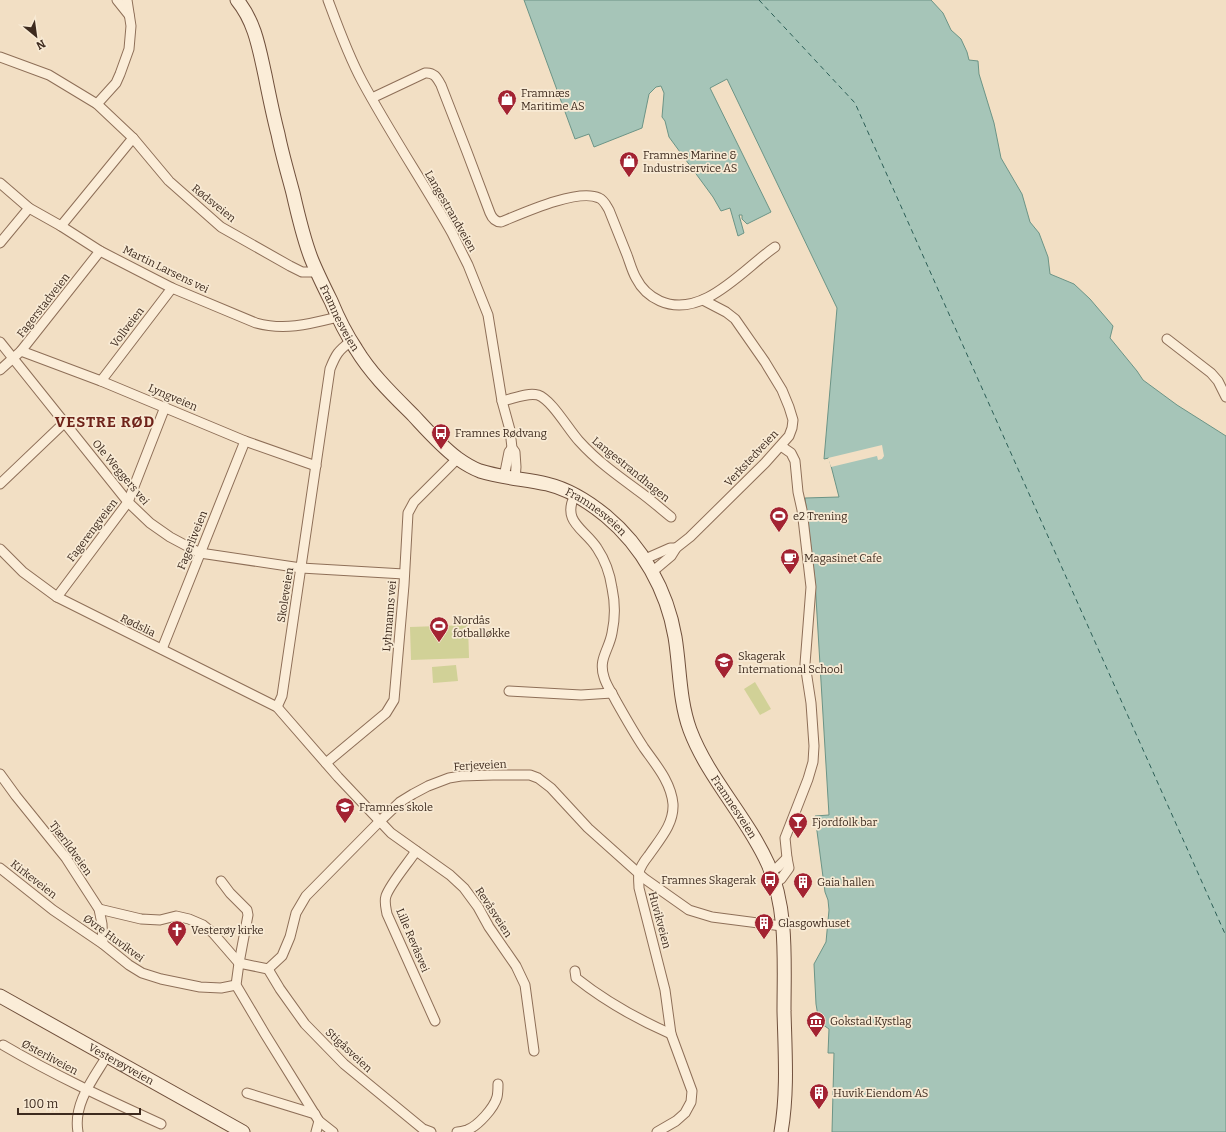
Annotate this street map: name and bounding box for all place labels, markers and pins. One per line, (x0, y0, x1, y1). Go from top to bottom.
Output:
place label: Framnæs Maritime AS (521, 87, 585, 113)
shop icon: Framnæs Maritime AS (496, 88, 518, 116)
place label: Framnes Marine & Industriservice AS (643, 149, 737, 175)
shop icon: Framnes Marine & Industriservice AS (618, 150, 640, 178)
bus stop icon: Framnes Rødvang (430, 422, 452, 450)
place label: Framnes Rødvang (455, 427, 547, 440)
sports icon: e2 Trening (768, 505, 790, 533)
place label: e2 Trening (793, 510, 847, 523)
cafe icon: Magasinet Cafe (779, 547, 801, 575)
place label: Magasinet Cafe (804, 552, 882, 565)
place label: Nordås fotballøkke (453, 614, 510, 640)
sports icon: Nordås fotballøkke (428, 615, 450, 643)
place label: Skagerak International School (738, 650, 843, 676)
school or university icon: Skagerak International School (713, 651, 735, 679)
school or university icon: Framnes skole (334, 796, 356, 824)
place label: Framnes skole (359, 801, 433, 814)
bar icon: Fjordfolk bar (787, 811, 809, 839)
place label: Fjordfolk bar (812, 816, 878, 829)
bus stop icon: Framnes Skagerak (759, 869, 781, 897)
building icon: Gaia hallen (792, 871, 814, 899)
place label: Framnes Skagerak (661, 874, 757, 887)
place label: Gaia hallen (817, 876, 875, 889)
building icon: Glasgowhuset (753, 912, 775, 940)
place label: Glasgowhuset (778, 917, 850, 930)
church icon: Vesterøy kirke (166, 919, 188, 947)
place label: Vesterøy kirke (191, 924, 264, 937)
museum icon: Gokstad Kystlag (805, 1010, 827, 1038)
place label: Gokstad Kystlag (830, 1015, 911, 1028)
building icon: Huvik Eiendom AS (808, 1082, 830, 1110)
place label: Huvik Eiendom AS (833, 1087, 928, 1100)

